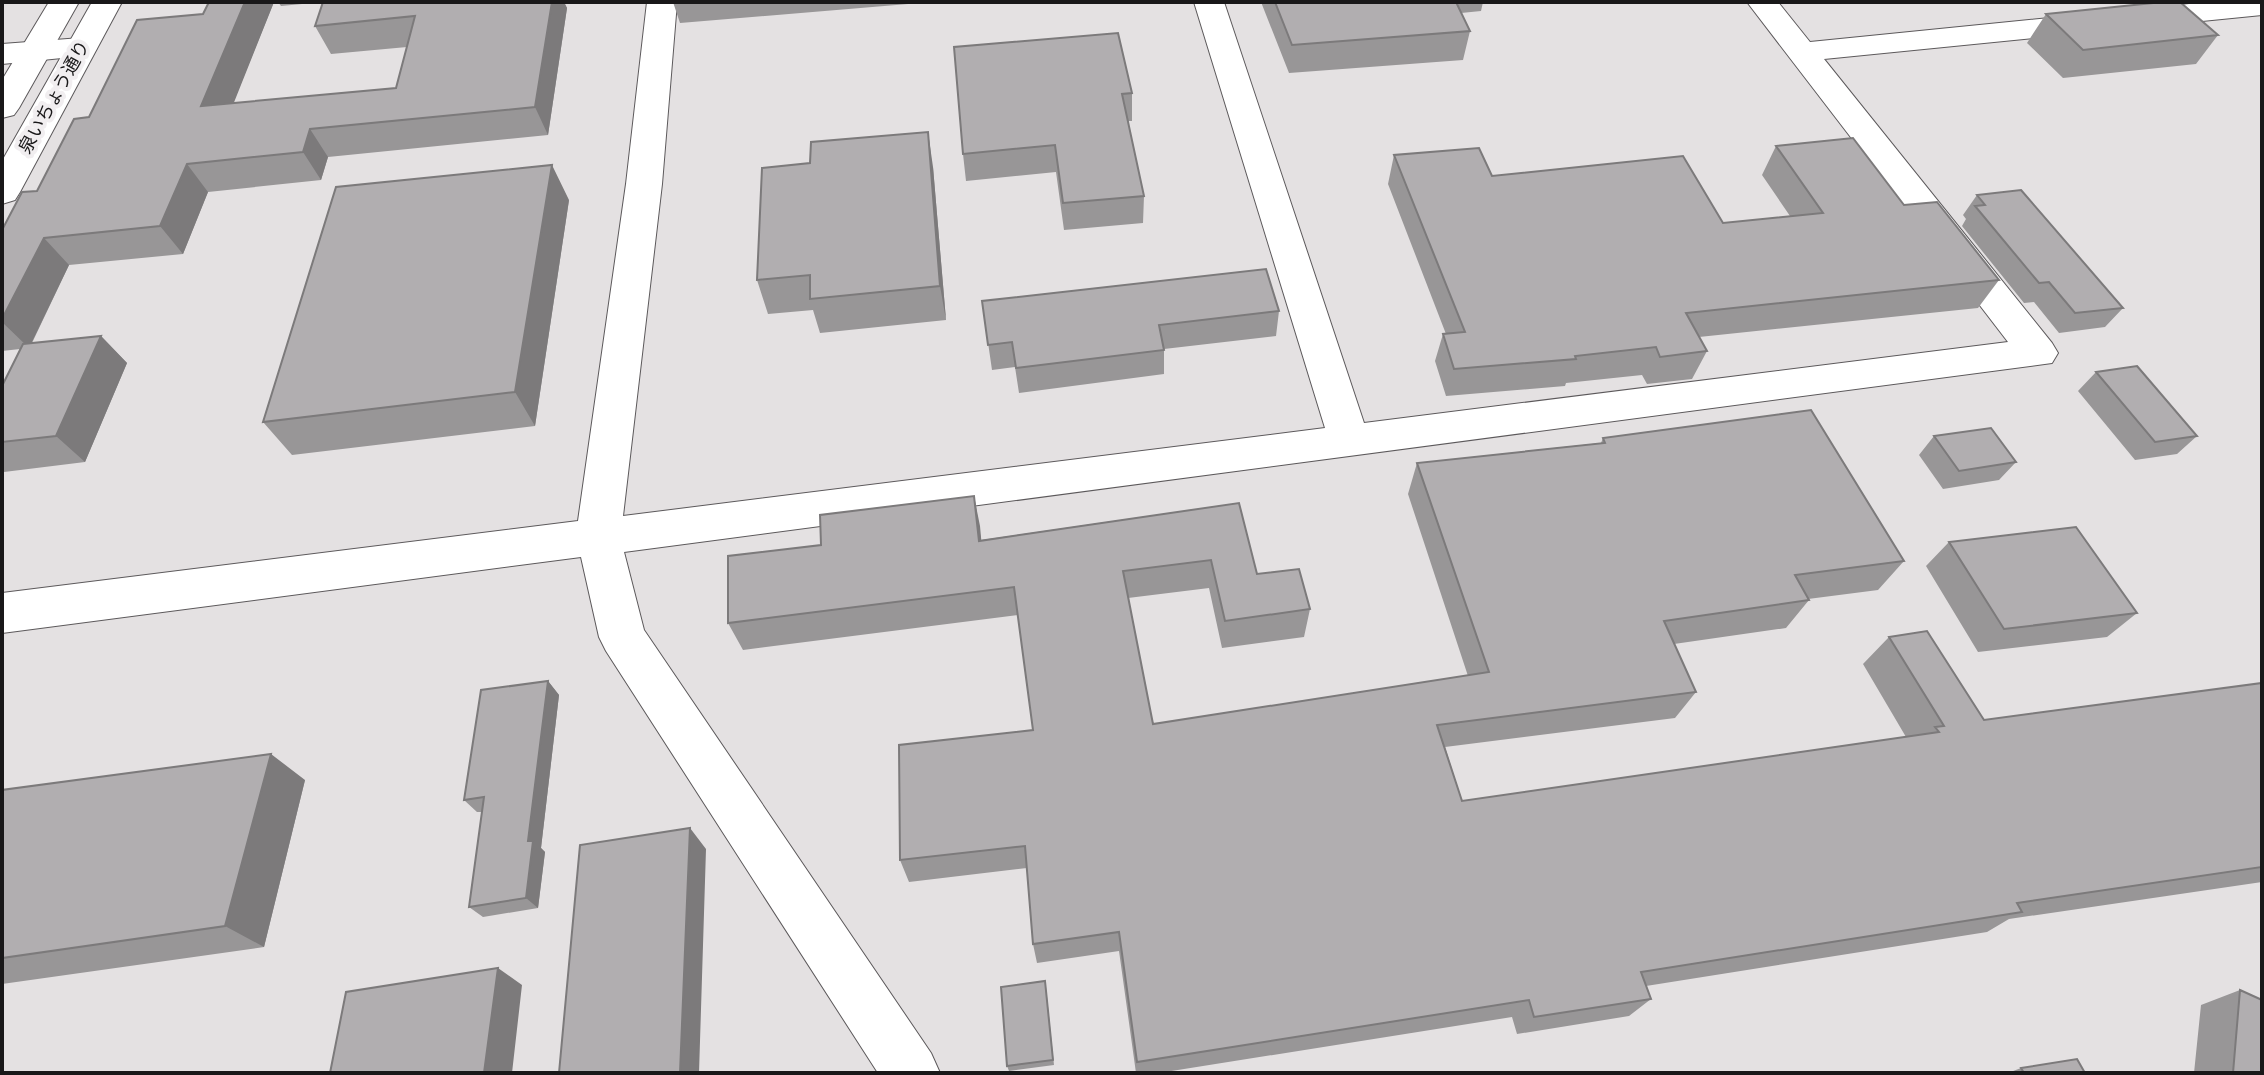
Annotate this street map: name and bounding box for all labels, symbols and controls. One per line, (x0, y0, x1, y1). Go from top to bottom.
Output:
street label: 泉いちょう通り (14, 37, 94, 157)

